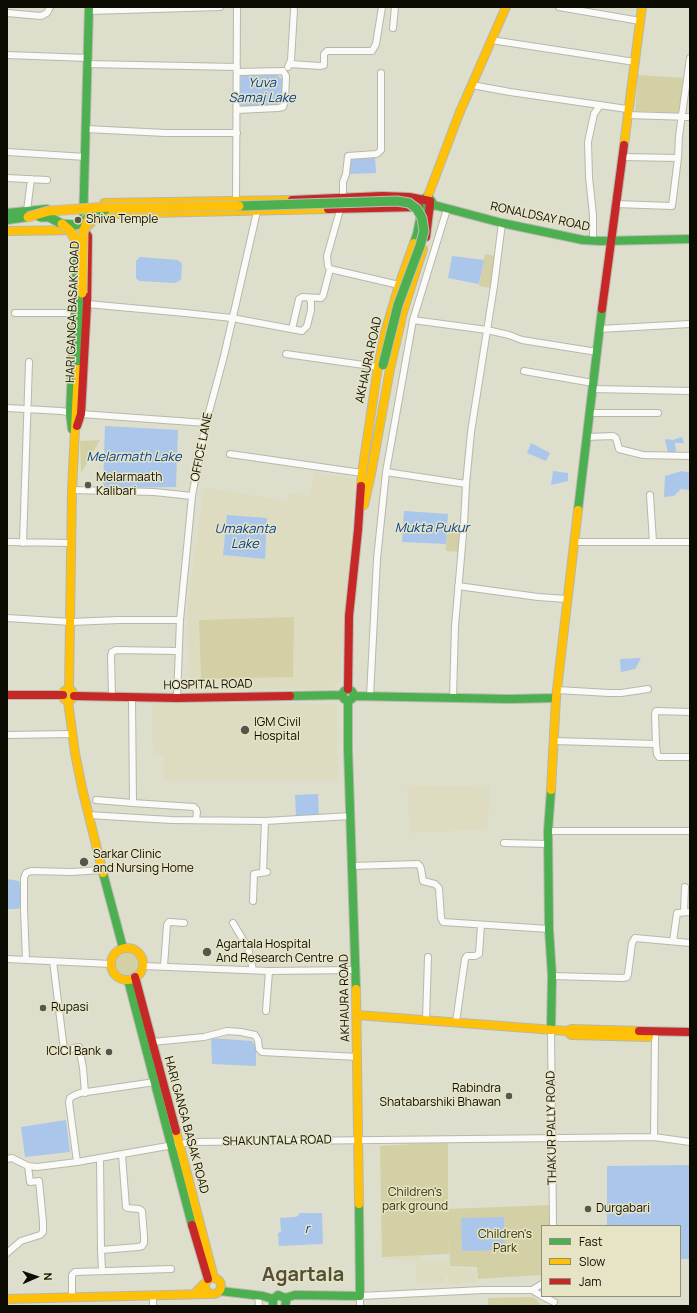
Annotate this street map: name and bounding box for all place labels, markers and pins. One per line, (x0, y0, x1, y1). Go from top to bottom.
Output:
place label: Shiva Temple (86, 213, 158, 227)
marker: Shiva Temple (73, 215, 83, 225)
place label: Melarmaath Kalibari (96, 471, 162, 499)
marker: Melarmaath Kalibari (83, 480, 93, 490)
place label: IGM Civil Hospital (254, 716, 301, 744)
marker: IGM Civil Hospital (239, 724, 251, 736)
place label: Sarkar Clinic and Nursing Home (93, 848, 194, 876)
marker: Sarkar Clinic and Nursing Home (78, 856, 90, 868)
place label: Agartala Hospital And Research Centre (216, 938, 334, 966)
marker: Agartala Hospital And Research Centre (201, 946, 213, 958)
place label: Rupasi (51, 1001, 89, 1015)
marker: Rupasi (38, 1003, 48, 1013)
place label: ICICI Bank (46, 1045, 101, 1059)
marker: ICICI Bank (104, 1047, 114, 1057)
place label: Rabindra Shatabarshiki Bhawan (380, 1082, 501, 1110)
marker: Rabindra Shatabarshiki Bhawan (504, 1091, 514, 1101)
place label: Durgabari (596, 1202, 650, 1216)
marker: Durgabari (583, 1204, 593, 1214)

